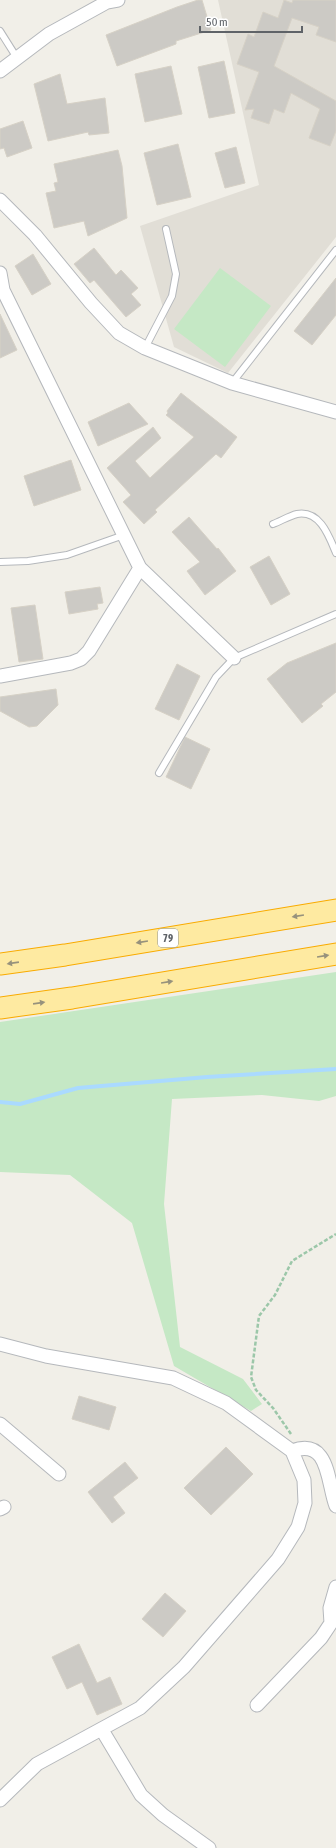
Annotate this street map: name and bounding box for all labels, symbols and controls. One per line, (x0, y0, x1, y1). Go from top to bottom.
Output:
scale bar (200, 8, 302, 34)
text: 50 m (206, 15, 228, 29)
one-way arrow (291, 914, 304, 920)
road number: 79 (158, 929, 178, 947)
one-way arrow (136, 940, 148, 946)
one-way arrow (317, 953, 329, 959)
one-way arrow (7, 959, 19, 966)
one-way arrow (161, 979, 173, 985)
one-way arrow (33, 1000, 45, 1006)

